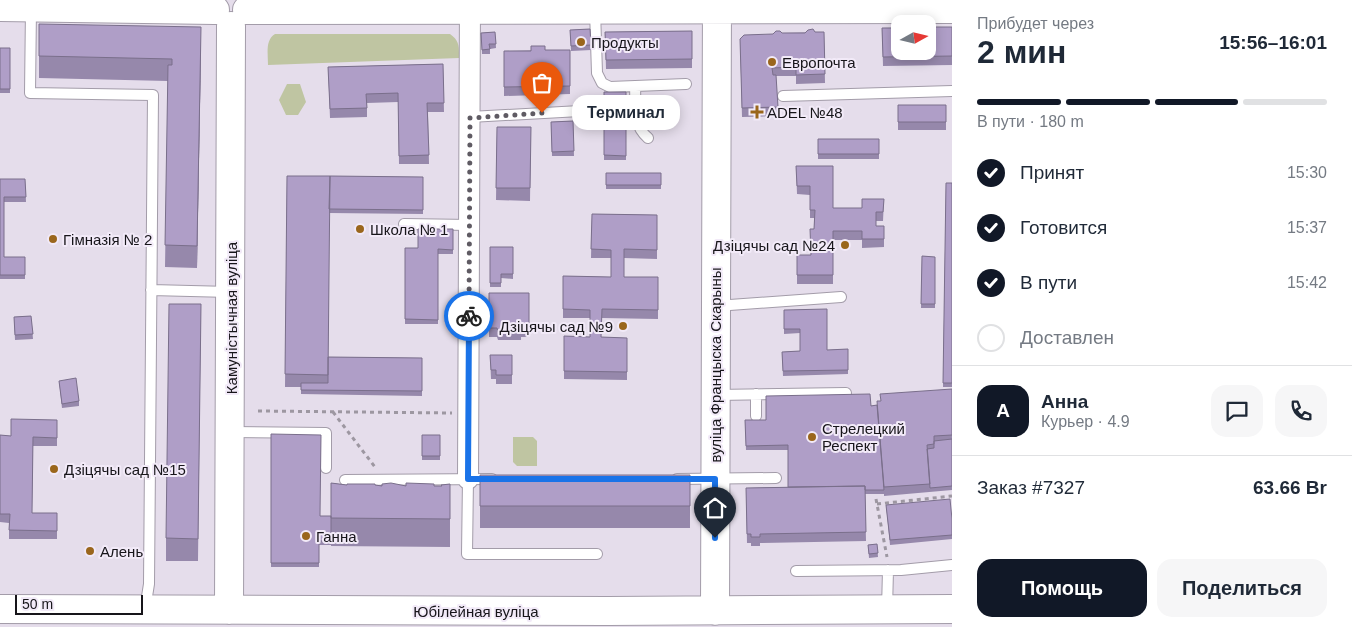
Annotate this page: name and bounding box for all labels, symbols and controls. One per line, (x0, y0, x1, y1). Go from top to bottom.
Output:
north arrow (891, 15, 936, 60)
map controls (891, 15, 936, 60)
text: Прибудет через (977, 15, 1094, 32)
text: 15:56–16:01 (1219, 32, 1327, 53)
place label: Продукты (591, 34, 659, 51)
text: 2 мин (977, 34, 1066, 70)
marker: Продукты (575, 36, 587, 48)
place label: Европочта (782, 54, 856, 71)
marker: Европочта (766, 56, 778, 68)
pin (521, 62, 563, 113)
icon: bag (528, 69, 556, 97)
callout: Терминал (572, 96, 680, 130)
text: Терминал (587, 104, 665, 121)
place label: ADEL №48 (767, 104, 843, 121)
marker: ADEL №48 (751, 106, 763, 118)
text: В пути · 180 m (977, 113, 1084, 130)
icon: check (977, 159, 1005, 187)
text: Принят (1020, 162, 1084, 183)
text: 15:30 (1287, 164, 1327, 181)
icon: check (977, 214, 1005, 242)
text: Готовится (1020, 217, 1107, 238)
text: 15:37 (1287, 219, 1327, 236)
place label: Школа № 1 (370, 221, 448, 238)
marker: Школа № 1 (354, 223, 366, 235)
place label: Гімназія № 2 (63, 231, 152, 248)
marker: Гімназія № 2 (47, 233, 59, 245)
place label: Дзіцячы сад №24 (713, 237, 835, 254)
marker: Дзіцячы сад №24 (839, 239, 851, 251)
street label: Камуністычная вуліца (223, 241, 240, 394)
street label: вуліца Францыска Скарыны (707, 268, 724, 462)
icon: check (977, 269, 1005, 297)
text: В пути (1020, 272, 1077, 293)
text: 15:42 (1287, 274, 1327, 291)
courier (444, 291, 494, 341)
icon: bike (455, 302, 483, 330)
place label: Дзіцячы сад №9 (499, 318, 613, 335)
marker: Дзіцячы сад №9 (617, 320, 629, 332)
text: Доставлен (1020, 327, 1114, 348)
button: chat (1211, 385, 1263, 437)
button: phone (1275, 385, 1327, 437)
text: Анна (1041, 391, 1088, 412)
text: А (996, 400, 1010, 421)
text: Курьер · 4.9 (1041, 413, 1130, 430)
place label: Стрелецкий Респект (822, 420, 905, 454)
marker: Стрелецкий Респект (806, 431, 818, 443)
place label: Дзіцячы сад №15 (64, 461, 186, 478)
marker: Дзіцячы сад №15 (48, 463, 60, 475)
text: Заказ #7327 (977, 477, 1085, 498)
text: 63.66 Br (1253, 477, 1327, 498)
pin (694, 487, 736, 538)
icon: home (701, 494, 729, 522)
place label: Ганна (316, 528, 357, 545)
marker: Ганна (300, 530, 312, 542)
place label: Алень (100, 543, 143, 560)
marker: Алень (84, 545, 96, 557)
button: Помощь (977, 559, 1147, 617)
button: Поделиться (1157, 559, 1327, 617)
scale bar (15, 592, 142, 615)
text: 50 m (22, 596, 53, 612)
street label: Юбілейная вуліца (413, 603, 539, 620)

